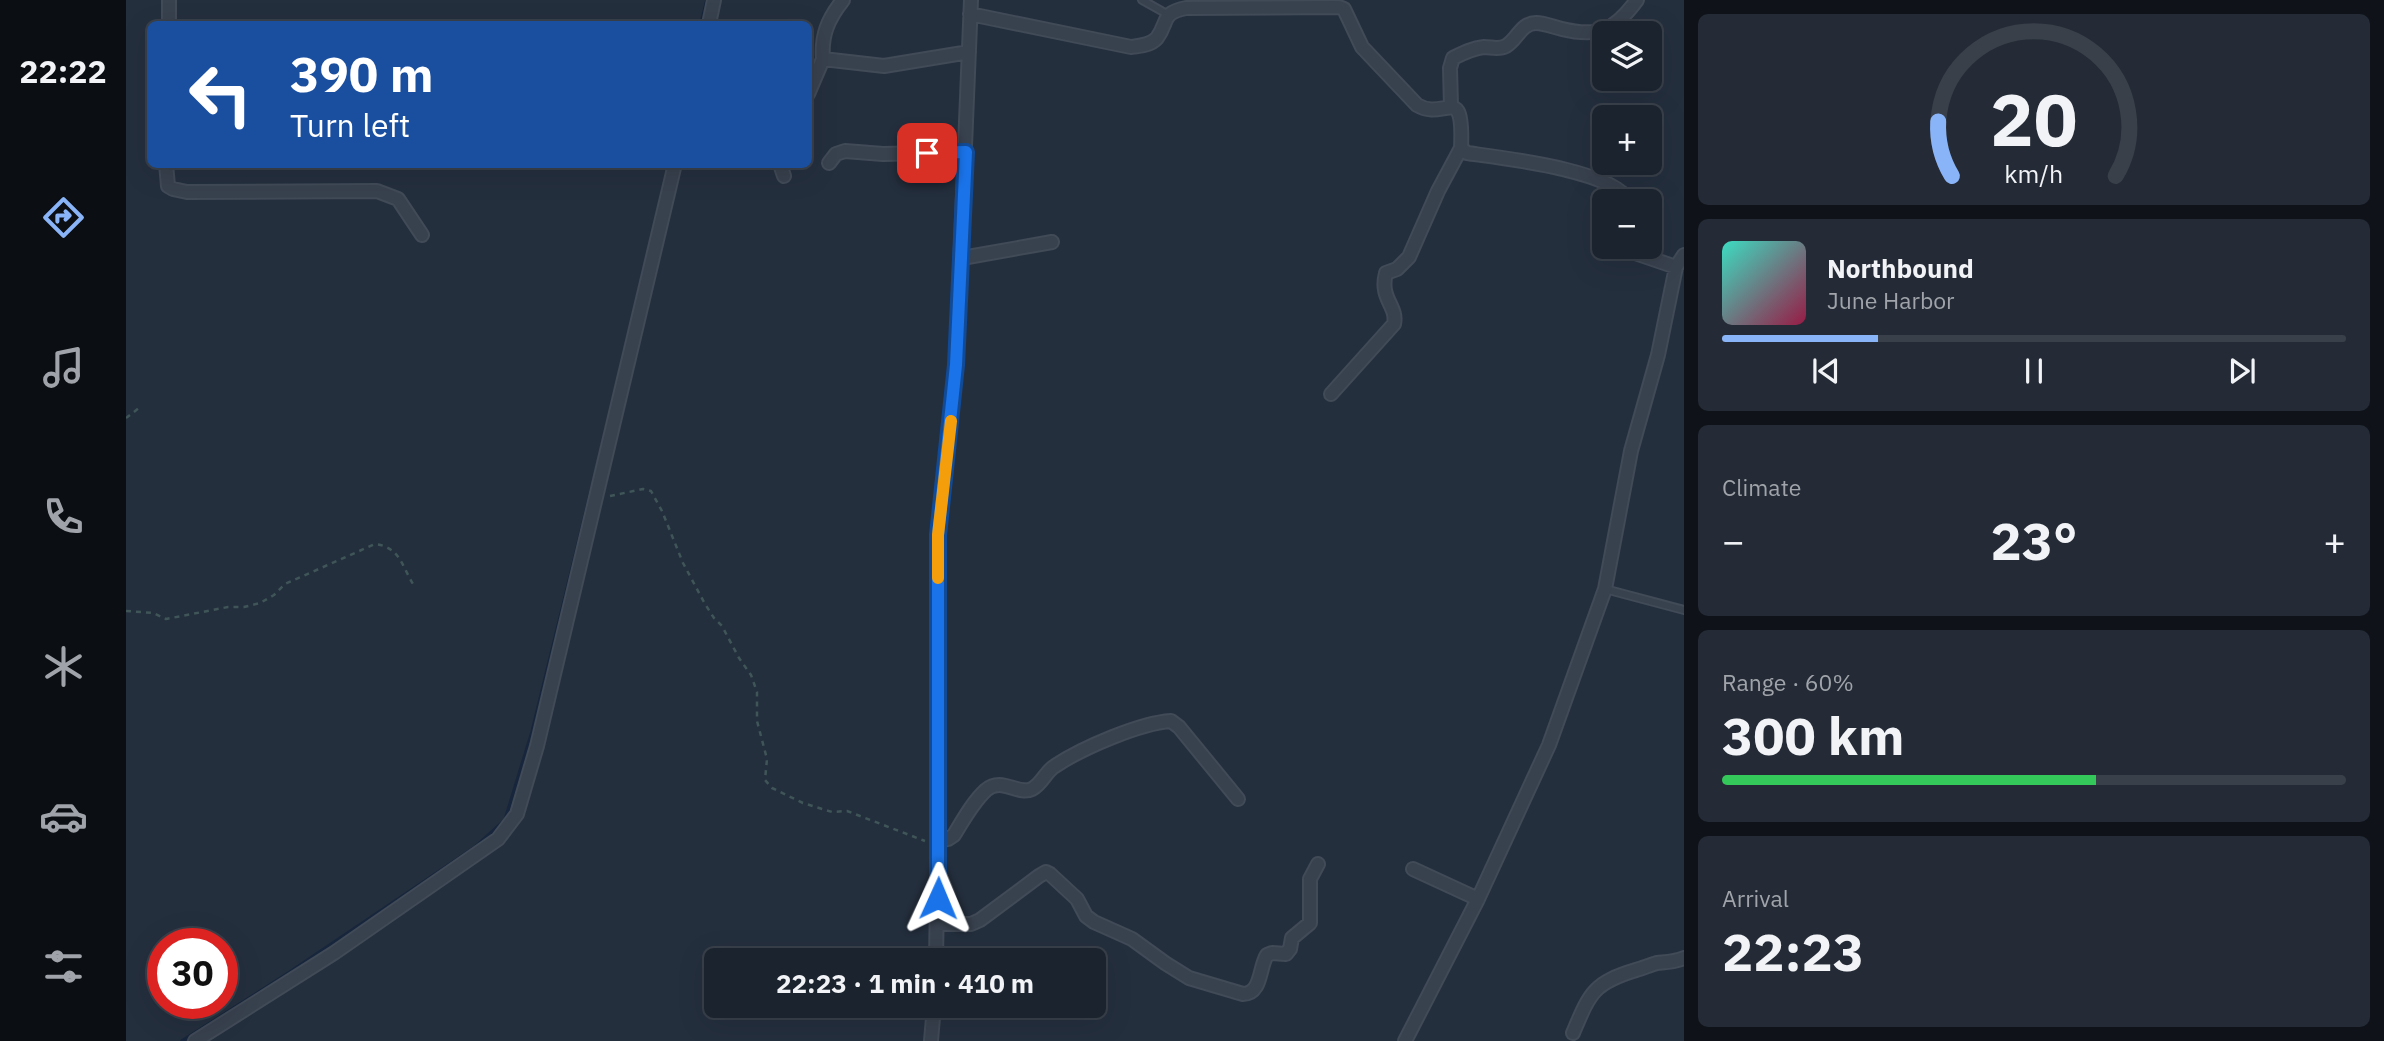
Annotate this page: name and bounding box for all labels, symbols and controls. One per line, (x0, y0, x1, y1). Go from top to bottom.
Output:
map controls (1592, 21, 1662, 259)
button: layers (1592, 21, 1662, 91)
text: 390 m (290, 42, 434, 105)
icon: left (175, 49, 266, 140)
text: 22:22 (19, 50, 107, 92)
text: 20 (1990, 71, 2078, 166)
text: Turn left (290, 104, 410, 146)
button: + (1592, 105, 1662, 175)
pin (897, 123, 957, 183)
icon: arrive (908, 134, 946, 172)
text: km/h (2005, 157, 2063, 190)
button: − (1592, 189, 1662, 259)
icon: directions (39, 193, 88, 242)
text: Northbound (1827, 251, 1974, 285)
text: June Harbor (1827, 285, 1955, 315)
icon: music (39, 343, 88, 392)
icon: previous (1807, 352, 1845, 390)
icon: pause (2015, 352, 2053, 390)
icon: next (2223, 352, 2261, 390)
text: Climate (1722, 472, 1801, 502)
icon: phone (39, 492, 88, 541)
text: 23° (1991, 507, 2077, 574)
text: − (1722, 516, 1745, 565)
text: + (2323, 516, 2346, 565)
icon: climate (39, 642, 88, 691)
text: Range · 60% (1722, 667, 1854, 697)
text: 300 km (1722, 702, 1904, 769)
icon: car (39, 792, 88, 841)
position arrow (901, 861, 975, 935)
text: Arrival (1722, 883, 1789, 913)
text: 22:23 (1722, 918, 1864, 985)
speed limit sign: 30 (147, 928, 238, 1019)
icon: filters (39, 942, 88, 991)
text: 22:23 · 1 min · 410 m (776, 966, 1034, 1000)

